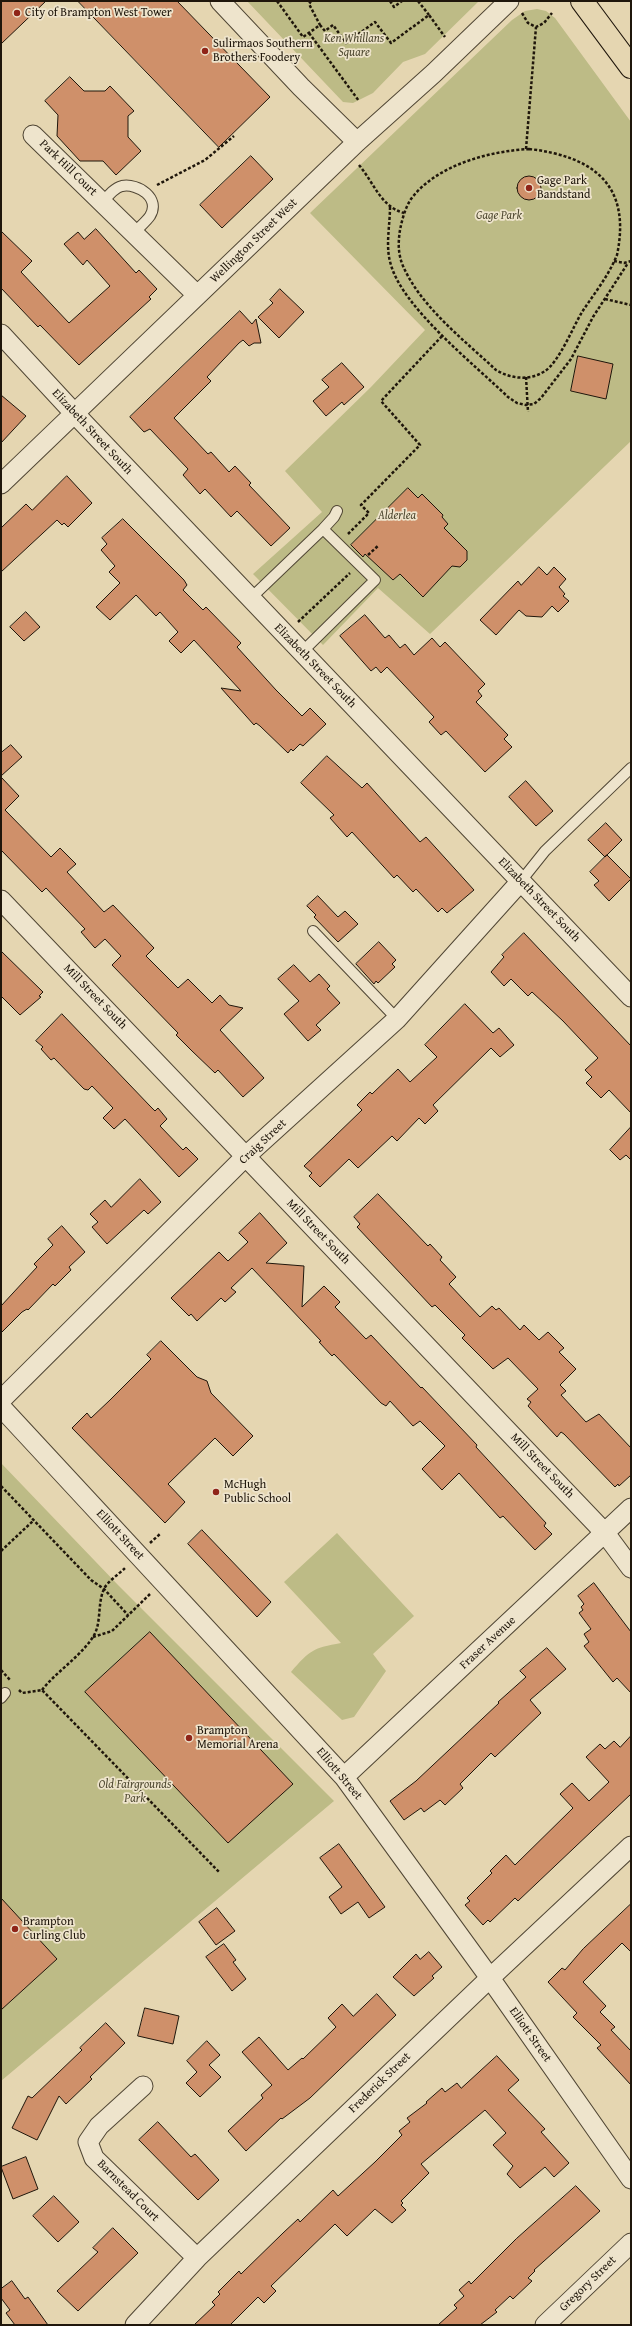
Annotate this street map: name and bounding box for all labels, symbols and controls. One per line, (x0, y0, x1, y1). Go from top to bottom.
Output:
place label: City of Brampton West Tower (25, 6, 172, 20)
marker: City of Brampton West Tower (12, 8, 22, 18)
park label: Ken Whillans Square (324, 32, 384, 60)
place label: Sulirmaos Southern Brothers Foodery (213, 37, 313, 65)
marker: Sulirmaos Southern Brothers Foodery (200, 46, 210, 56)
street label: Park Hill Court (36, 137, 100, 199)
place label: Gage Park Bandstand (537, 174, 590, 202)
marker: Gage Park Bandstand (524, 183, 534, 193)
street label: Wellington Street West (208, 196, 300, 286)
park label: Gage Park (476, 209, 522, 223)
street label: Elizabeth Street South (49, 386, 135, 478)
park label: Alderlea (378, 509, 416, 523)
street label: Elizabeth Street South (271, 621, 359, 711)
street label: Elizabeth Street South (495, 855, 583, 945)
street label: Mill Street South (60, 961, 130, 1033)
street label: Craig Street (236, 1116, 290, 1168)
street label: Mill Street South (283, 1196, 353, 1268)
street label: Mill Street South (507, 1430, 577, 1502)
place label: McHugh Public School (224, 1478, 291, 1506)
marker: McHugh Public School (211, 1487, 221, 1497)
street label: Elliott Street (93, 1507, 147, 1563)
street label: Fraser Avenue (457, 1613, 519, 1673)
place label: Brampton Memorial Arena (197, 1724, 278, 1752)
marker: Brampton Memorial Arena (184, 1733, 194, 1743)
street label: Elliott Street (313, 1745, 365, 1803)
park label: Old Fairgrounds Park (99, 1778, 171, 1806)
place label: Brampton Curling Club (23, 1915, 86, 1943)
marker: Brampton Curling Club (10, 1924, 20, 1934)
street label: Elliott Street (506, 2005, 554, 2065)
street label: Frederick Street (346, 2050, 414, 2116)
street label: Barnstead Court (94, 2157, 162, 2225)
street label: Gregory Street (557, 2253, 619, 2315)

